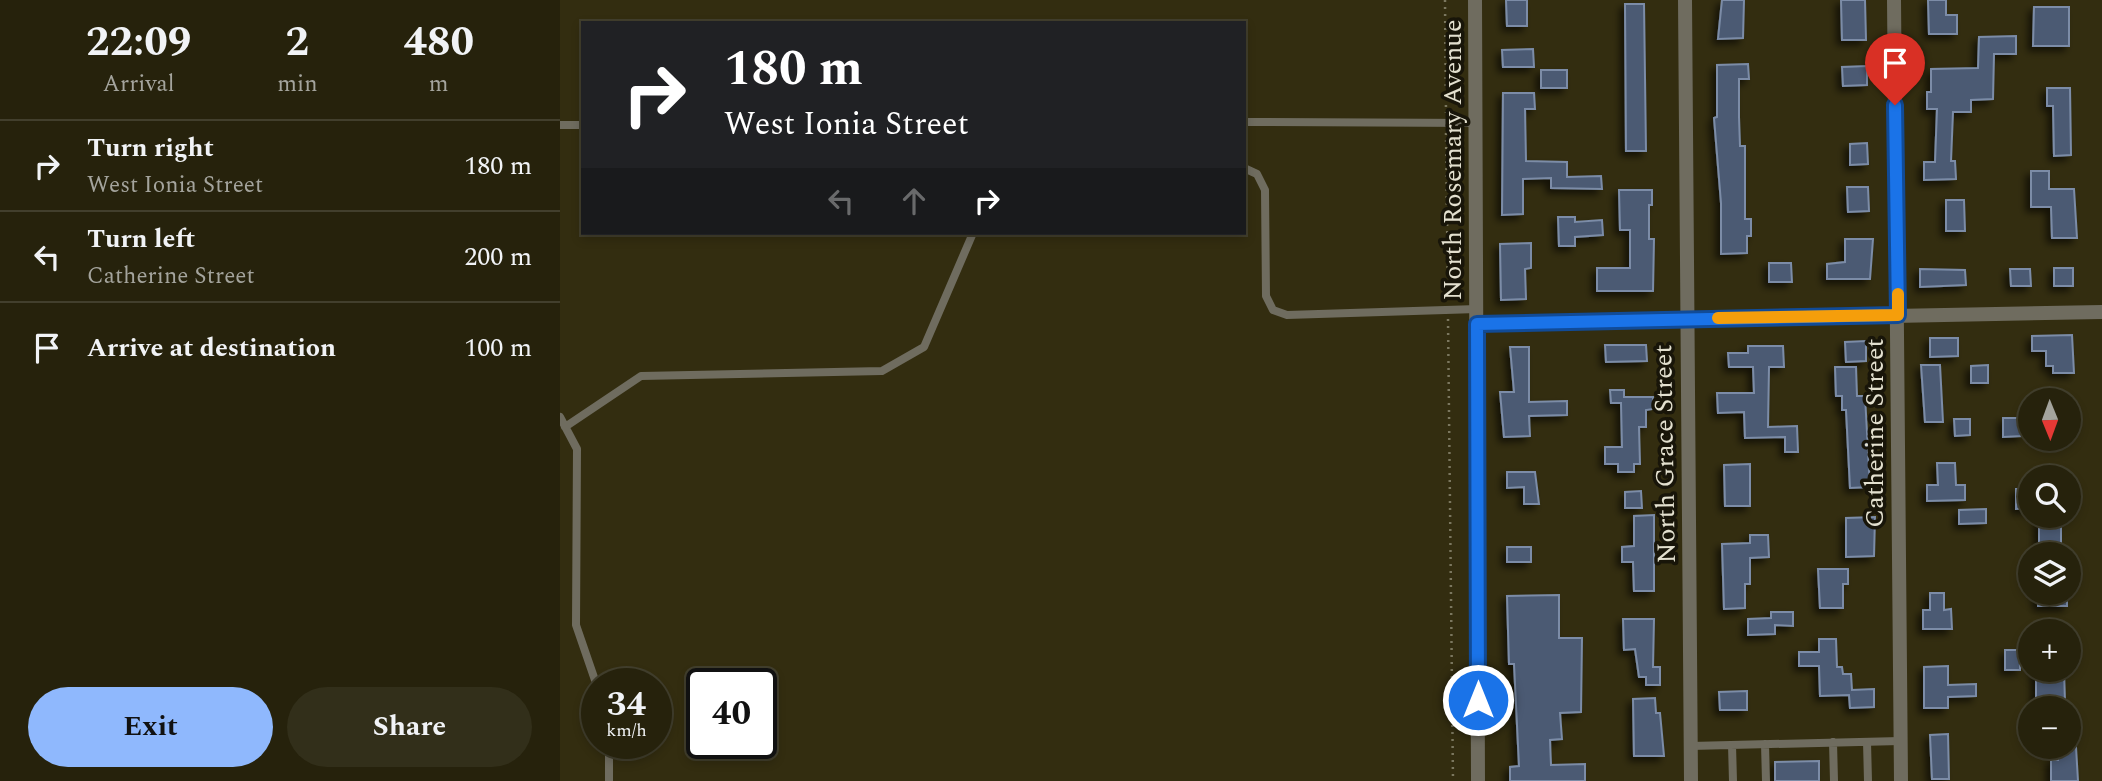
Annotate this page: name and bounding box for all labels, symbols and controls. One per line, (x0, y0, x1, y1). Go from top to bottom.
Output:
text: 22:09 (86, 11, 191, 74)
text: 2 (286, 11, 309, 74)
text: 480 (403, 11, 474, 74)
street label: North Rosemary Avenue (1433, 19, 1473, 301)
text: 180 m (724, 32, 863, 107)
pin (1865, 33, 1925, 105)
icon: arrive (1876, 44, 1914, 82)
icon: right (609, 49, 700, 140)
text: Arrival (103, 67, 174, 102)
text: min (277, 67, 318, 102)
text: m (429, 67, 449, 102)
text: West Ionia Street (724, 100, 969, 149)
text: Turn right (87, 128, 214, 168)
text: 180 m (464, 146, 532, 186)
icon: right (28, 147, 66, 185)
text: West Ionia Street (87, 168, 263, 203)
icon: left (822, 182, 860, 220)
icon: ahead (895, 182, 933, 220)
icon: right (968, 182, 1006, 220)
text: Turn left (87, 219, 195, 259)
text: 200 m (464, 237, 532, 277)
icon: left (28, 238, 66, 276)
text: Catherine Street (87, 259, 255, 294)
text: Arrive at destination (87, 328, 336, 368)
text: 100 m (464, 328, 532, 368)
icon: arrive (28, 329, 66, 367)
street label: Catherine Street (1855, 338, 1895, 528)
street label: North Grace Street (1643, 344, 1687, 564)
north arrow (2018, 388, 2081, 452)
map controls (2018, 388, 2081, 759)
button: search (2018, 465, 2081, 528)
button: layers (2018, 542, 2081, 605)
button: + (2018, 619, 2081, 682)
position arrow (1441, 663, 1515, 737)
speed limit sign: 40 (686, 668, 777, 759)
text: 34 (607, 678, 646, 731)
button: Exit (28, 687, 273, 767)
button: Share (287, 687, 532, 767)
button: − (2018, 696, 2081, 759)
text: km/h (606, 717, 647, 744)

